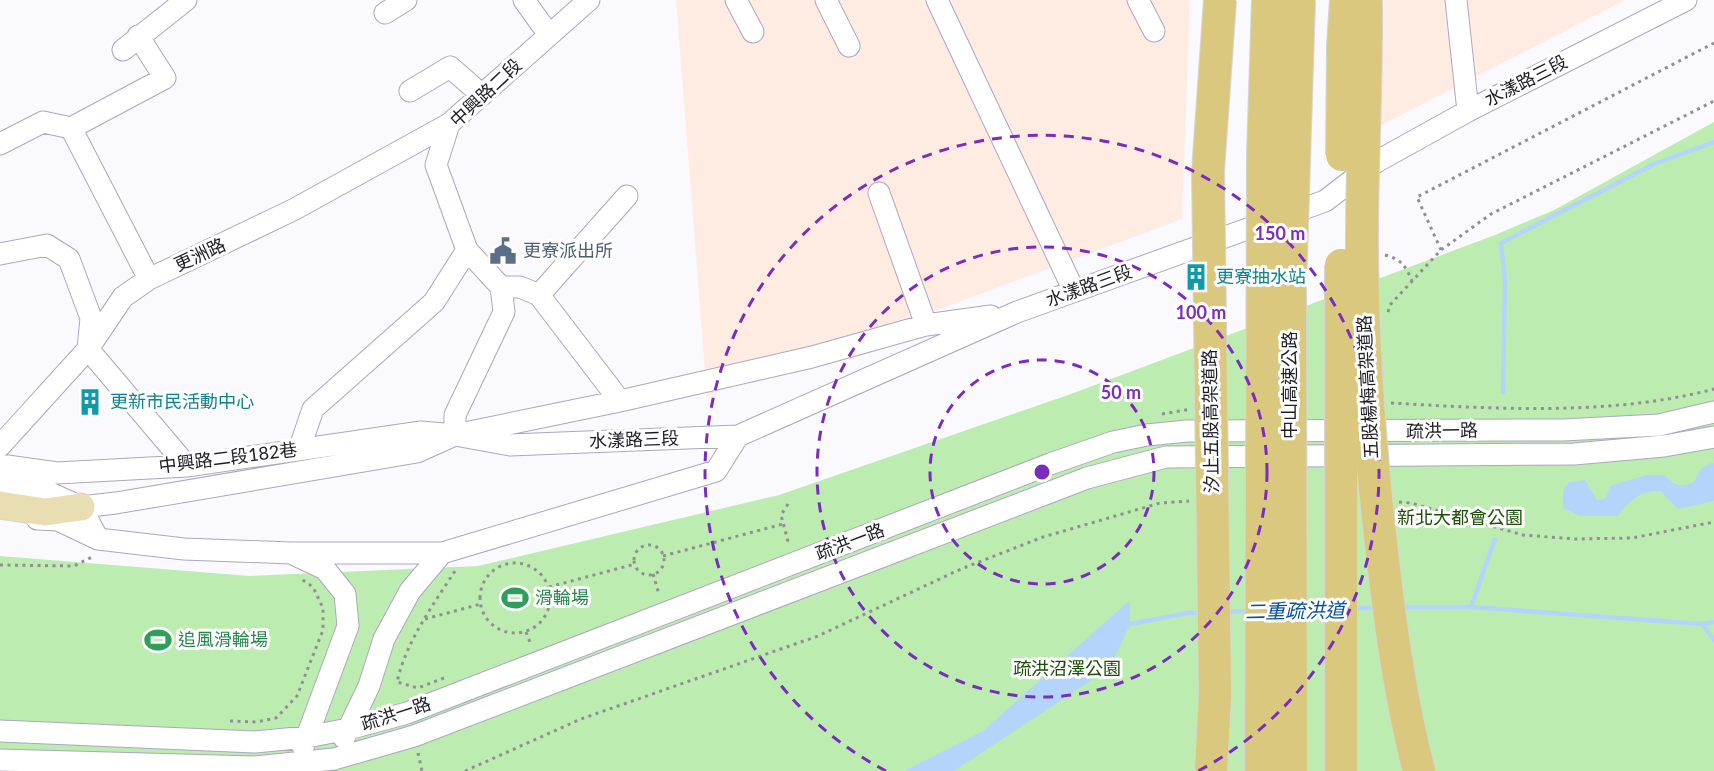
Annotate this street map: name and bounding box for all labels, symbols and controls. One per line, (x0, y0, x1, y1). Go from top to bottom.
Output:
street label: 水漾路三段 (1480, 50, 1571, 110)
street label: 中興路二段 (445, 54, 526, 131)
text: 150 m (1255, 222, 1305, 244)
street label: 更洲路 (170, 233, 229, 275)
public building icon: 更寮派出所 (488, 236, 518, 266)
place label: 更寮派出所 (523, 239, 613, 261)
street label: 水漾路三段 (1043, 259, 1135, 311)
building icon: 更寮抽水站 (1181, 262, 1211, 292)
place label: 更寮抽水站 (1216, 265, 1306, 287)
text: 100 m (1176, 301, 1226, 323)
street label: 五股楊梅高架道路 (1352, 315, 1382, 460)
street label: 中山高速公路 (1278, 331, 1300, 439)
street label: 汐止五股高架道路 (1198, 349, 1222, 493)
text: 50 m (1101, 381, 1141, 403)
building icon: 更新市民活動中心 (75, 387, 105, 417)
place label: 更新市民活動中心 (110, 390, 254, 412)
street label: 疏洪一路 (1406, 418, 1478, 442)
street label: 水漾路三段 (589, 426, 679, 452)
street label: 中興路二段182巷 (157, 438, 298, 476)
centre of rings (1032, 462, 1052, 482)
park label: 新北大都會公園 (1397, 506, 1523, 528)
street label: 疏洪一路 (812, 518, 887, 564)
sports icon: 滑輪場 (500, 583, 530, 613)
place label: 滑輪場 (535, 586, 589, 608)
water label: 二重疏洪道 (1245, 597, 1348, 623)
sports icon: 追風滑輪場 (143, 625, 173, 655)
place label: 追風滑輪場 (178, 628, 268, 650)
park label: 疏洪沼澤公園 (1013, 657, 1121, 679)
street label: 疏洪一路 (358, 691, 433, 735)

